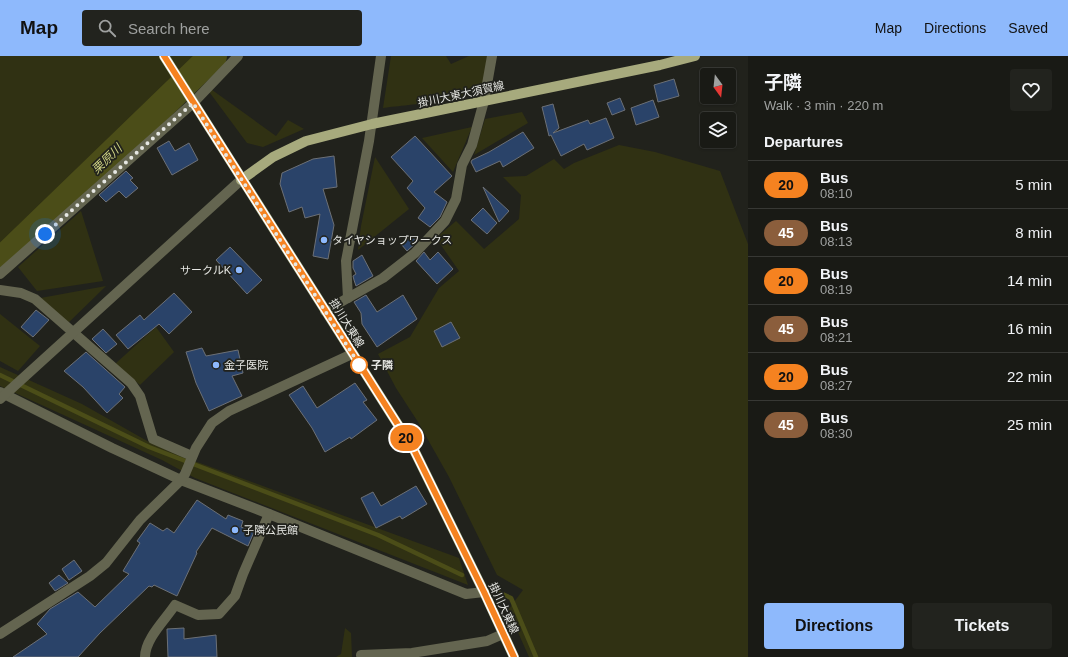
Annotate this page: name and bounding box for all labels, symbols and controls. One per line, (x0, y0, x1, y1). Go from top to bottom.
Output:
search box (82, 10, 362, 46)
text: Map (20, 17, 58, 38)
icon: search (96, 17, 118, 39)
text: Search here (128, 20, 210, 37)
text: Map (875, 20, 902, 36)
text: Directions (924, 20, 986, 36)
text: Saved (1008, 20, 1048, 36)
north arrow (700, 68, 736, 104)
map controls (700, 68, 736, 148)
button: heart (1010, 69, 1052, 111)
text: 子隣 (764, 72, 802, 93)
street label: 掛川大東大須賀線 (417, 79, 505, 109)
text: Walk · 3 min · 220 m (764, 98, 883, 113)
button: layers (700, 112, 736, 148)
text: Departures (764, 133, 843, 150)
water label: 栗原川 (89, 140, 126, 177)
text: Bus (820, 169, 848, 186)
text: 5 min (1015, 176, 1052, 193)
text: 20 (778, 177, 794, 193)
text: 08:10 (820, 186, 853, 201)
text: Bus (820, 217, 848, 234)
your location (35, 224, 55, 244)
text: 8 min (1015, 224, 1052, 241)
text: 45 (778, 225, 794, 241)
place label: タイヤショップワークス (332, 234, 452, 246)
text: 08:13 (820, 234, 853, 249)
marker: タイヤショップワークス (319, 235, 329, 245)
place label: サークルK (180, 264, 232, 276)
marker: サークルK (234, 265, 244, 275)
text: Bus (820, 265, 848, 282)
text: 14 min (1007, 272, 1052, 289)
text: 20 (778, 273, 794, 289)
text: 08:19 (820, 282, 853, 297)
street label: 掛川大東線 (327, 296, 367, 350)
text: Bus (820, 313, 848, 330)
text: 16 min (1007, 320, 1052, 337)
text: 45 (778, 321, 794, 337)
text: 08:21 (820, 330, 853, 345)
marker: 子隣 (350, 356, 368, 374)
place label: 金子医院 (224, 359, 268, 371)
place label: 子隣 (371, 359, 393, 371)
marker: 金子医院 (211, 360, 221, 370)
text: Bus (820, 361, 848, 378)
text: 22 min (1007, 368, 1052, 385)
text: 20 (778, 369, 794, 385)
text: 08:27 (820, 378, 853, 393)
text: Bus (820, 409, 848, 426)
text: 25 min (1007, 416, 1052, 433)
text: 45 (778, 417, 794, 433)
line badge: 20 (388, 425, 424, 451)
text: 08:30 (820, 426, 853, 441)
text: 20 (398, 430, 414, 446)
place label: 子隣公民館 (243, 524, 298, 536)
marker: 子隣公民館 (230, 525, 240, 535)
street label: 掛川大東線 (487, 581, 521, 635)
button: Directions (764, 603, 904, 649)
button: Tickets (912, 603, 1052, 649)

